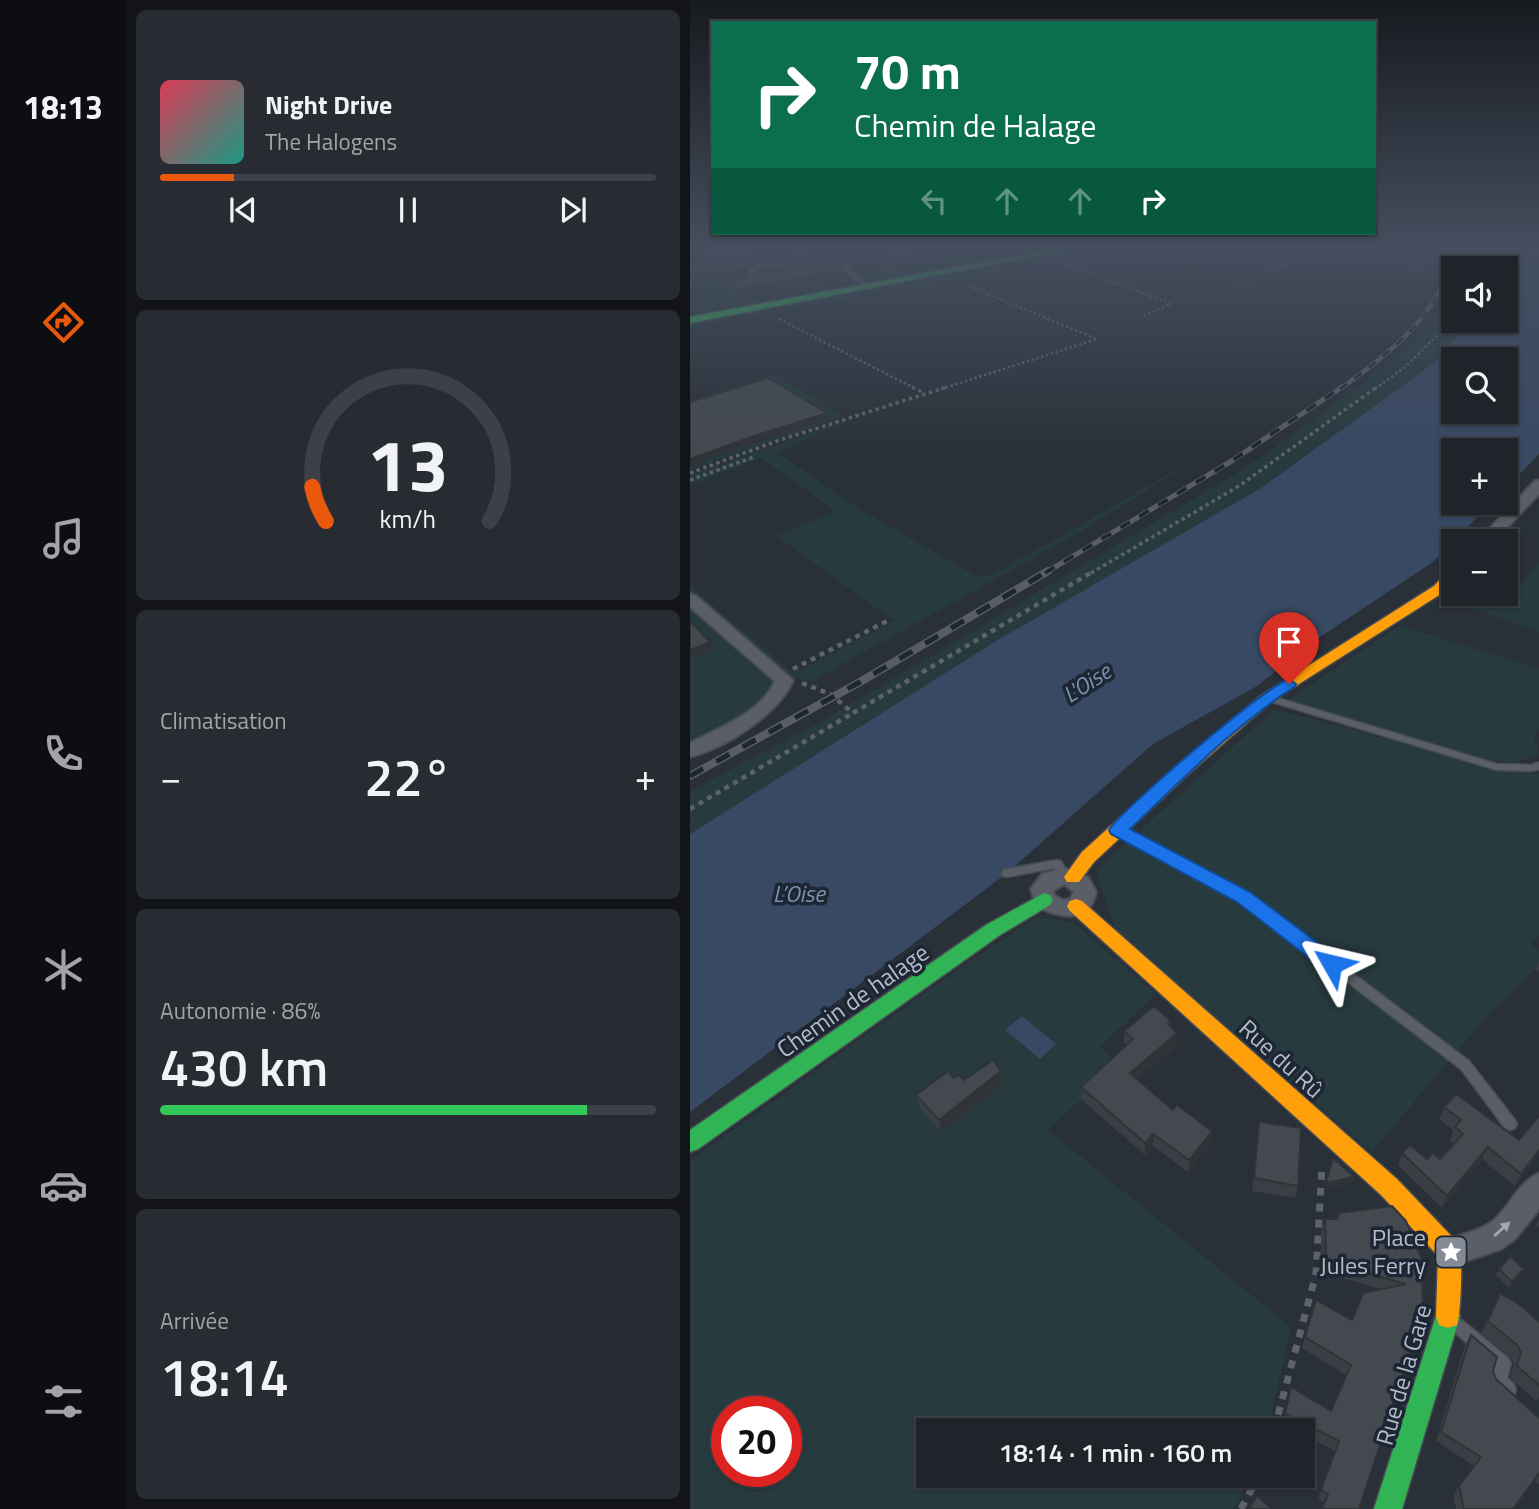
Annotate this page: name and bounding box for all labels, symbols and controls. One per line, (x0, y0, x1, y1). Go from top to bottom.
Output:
text: 70 m (854, 33, 961, 108)
icon: right (739, 49, 830, 140)
text: 18:13 (23, 83, 103, 131)
text: Night Drive (265, 85, 392, 124)
text: Chemin de Halage (854, 101, 1097, 149)
text: The Halogens (265, 124, 397, 159)
icon: left (915, 182, 953, 220)
icon: ahead (988, 182, 1026, 220)
icon: ahead (1061, 182, 1099, 220)
icon: right (1134, 182, 1172, 220)
icon: previous (224, 191, 262, 229)
icon: pause (389, 191, 427, 229)
icon: next (554, 191, 592, 229)
map controls (1441, 256, 1518, 606)
button: sound (1441, 256, 1518, 333)
icon: directions (39, 298, 88, 347)
button: search (1441, 347, 1518, 424)
text: 13 (367, 409, 449, 519)
button: + (1441, 438, 1518, 515)
text: km/h (380, 499, 436, 537)
icon: music (39, 514, 88, 563)
button: − (1441, 529, 1518, 606)
pin (1259, 612, 1319, 684)
icon: arrive (1270, 623, 1308, 661)
water label: L'Oise (1056, 653, 1119, 711)
text: Climatisation (160, 703, 287, 738)
icon: phone (39, 729, 88, 778)
text: 22° (364, 737, 452, 816)
text: − (160, 748, 181, 806)
text: + (635, 748, 656, 806)
water label: L’Oise (773, 876, 826, 911)
position arrow (1295, 927, 1369, 1001)
street label: Chemin de halage (769, 934, 936, 1066)
icon: climate (39, 945, 88, 994)
text: Autonomie · 86% (160, 993, 320, 1028)
street label: Rue du Rû (1231, 1010, 1332, 1106)
text: 430 km (160, 1027, 328, 1106)
icon: car (39, 1161, 88, 1210)
place label: Place Jules Ferry (1320, 1219, 1426, 1283)
one-way arrow (1493, 1221, 1511, 1237)
place icon: Place Jules Ferry (1432, 1233, 1470, 1271)
street label: Rue de la Gare (1366, 1300, 1440, 1449)
text: Arrivée (160, 1303, 229, 1338)
text: 18:14 (160, 1337, 289, 1416)
icon: filters (39, 1377, 88, 1426)
speed limit sign: 20 (711, 1396, 802, 1487)
text: 18:14 · 1 min · 160 m (999, 1433, 1232, 1472)

